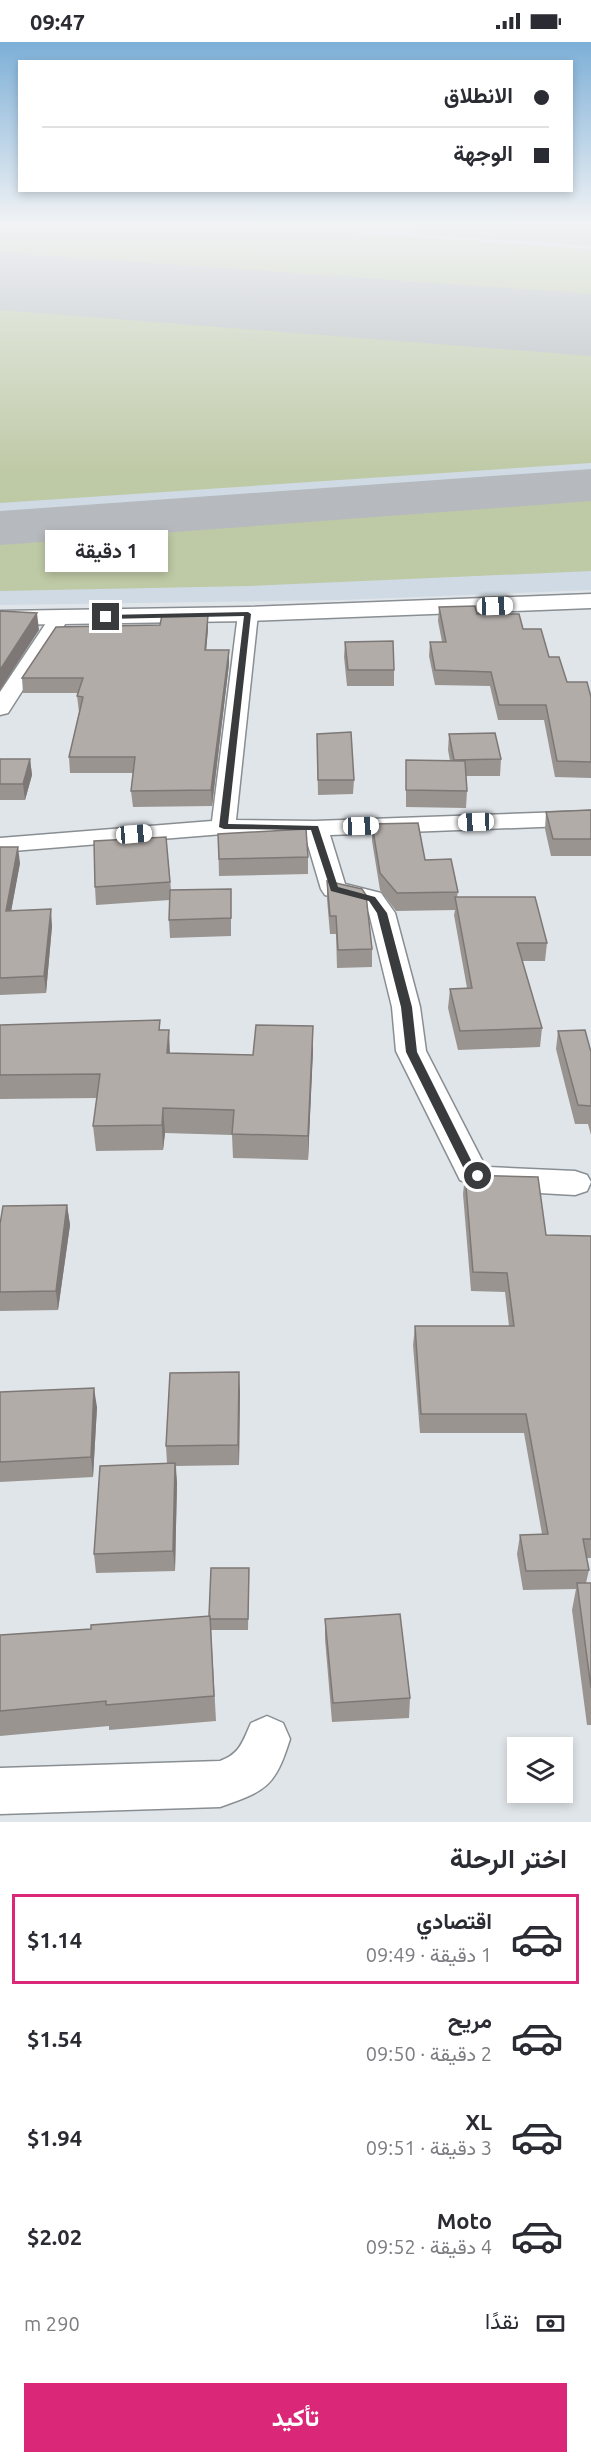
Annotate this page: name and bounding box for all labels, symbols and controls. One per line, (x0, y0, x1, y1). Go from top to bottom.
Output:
text: 09:47 (30, 9, 85, 34)
text: الانطلاق (444, 82, 513, 107)
text: الوجهة (453, 140, 513, 165)
callout: 1 دقيقة (45, 530, 168, 572)
text: 1 دقيقة (75, 539, 138, 562)
car (477, 596, 513, 616)
route end (92, 603, 119, 630)
car (458, 812, 494, 832)
car (343, 816, 379, 836)
car (115, 823, 153, 845)
route start (464, 1162, 491, 1189)
map controls (507, 1737, 573, 1803)
button: layers (507, 1737, 573, 1803)
text: اختر الرحلة (450, 1843, 567, 1873)
text: اقتصادي (416, 1908, 492, 1933)
icon: car (510, 1912, 564, 1966)
text: $1.14 (27, 1927, 82, 1952)
text: 1 دقيقة · 09:49 (366, 1943, 492, 1966)
text: مريح (448, 2007, 492, 2032)
icon: car (510, 2011, 564, 2065)
text: $1.54 (27, 2026, 82, 2051)
text: 2 دقيقة · 09:50 (366, 2042, 492, 2065)
text: XL (465, 2109, 492, 2134)
icon: car (510, 2110, 564, 2164)
text: $1.94 (27, 2125, 82, 2150)
text: 3 دقيقة · 09:51 (366, 2136, 492, 2159)
text: Moto (437, 2208, 492, 2233)
icon: car (510, 2209, 564, 2263)
text: $2.02 (27, 2224, 82, 2249)
text: 4 دقيقة · 09:52 (366, 2235, 492, 2258)
icon: cash (534, 2307, 567, 2340)
text: نقدًا (485, 2308, 519, 2333)
text: 290 m (24, 2312, 80, 2335)
button: تأكيد (24, 2383, 567, 2452)

